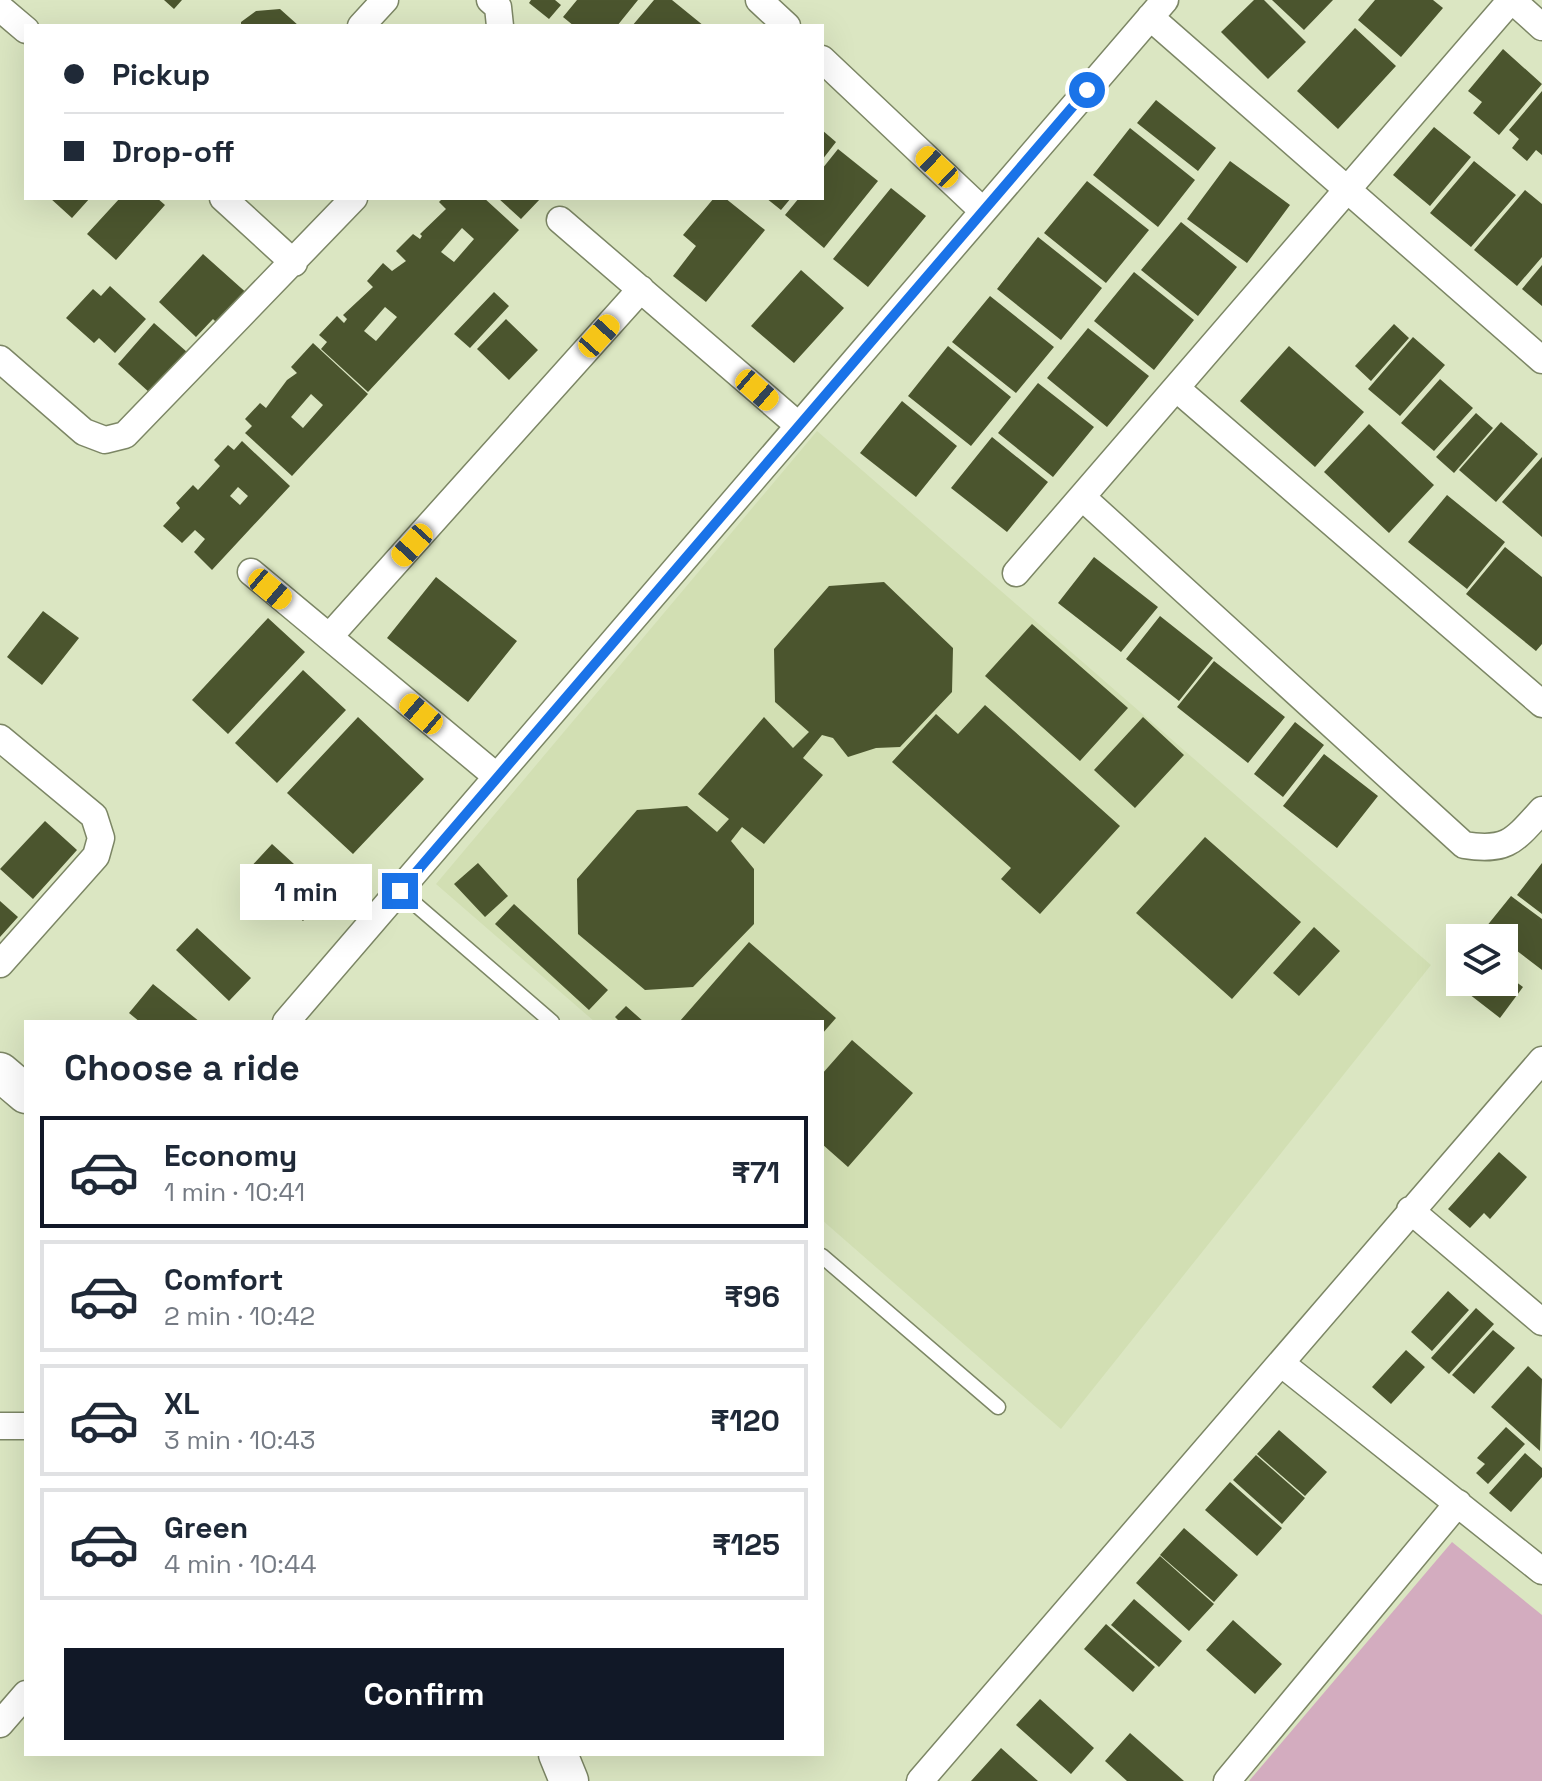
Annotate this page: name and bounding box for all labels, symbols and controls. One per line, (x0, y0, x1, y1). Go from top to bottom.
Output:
text: Pickup (112, 55, 210, 94)
route start (1069, 72, 1105, 108)
text: Drop-off (112, 132, 235, 171)
car (911, 142, 963, 192)
car (574, 310, 624, 362)
car (731, 365, 783, 415)
car (387, 519, 437, 571)
car (244, 564, 296, 614)
car (395, 689, 447, 739)
callout: 1 min (240, 863, 372, 919)
route end (382, 873, 418, 909)
text: 1 min (274, 875, 338, 909)
map controls (1446, 924, 1518, 996)
button: layers (1446, 924, 1518, 996)
text: Choose a ride (64, 1045, 300, 1091)
icon: car (68, 1136, 140, 1208)
text: Economy (164, 1136, 297, 1175)
text: ₹71 (731, 1153, 780, 1192)
text: 1 min · 10:41 (164, 1175, 305, 1209)
icon: car (68, 1260, 140, 1332)
text: Comfort (164, 1260, 283, 1299)
text: ₹96 (724, 1277, 780, 1316)
text: 2 min · 10:42 (164, 1299, 315, 1333)
icon: car (68, 1384, 140, 1456)
text: XL (164, 1384, 200, 1423)
text: ₹120 (711, 1401, 780, 1440)
text: 3 min · 10:43 (164, 1423, 315, 1457)
icon: car (68, 1508, 140, 1580)
text: Green (164, 1508, 248, 1547)
text: ₹125 (712, 1525, 780, 1564)
text: 4 min · 10:44 (164, 1547, 316, 1581)
button: Confirm (64, 1648, 784, 1740)

